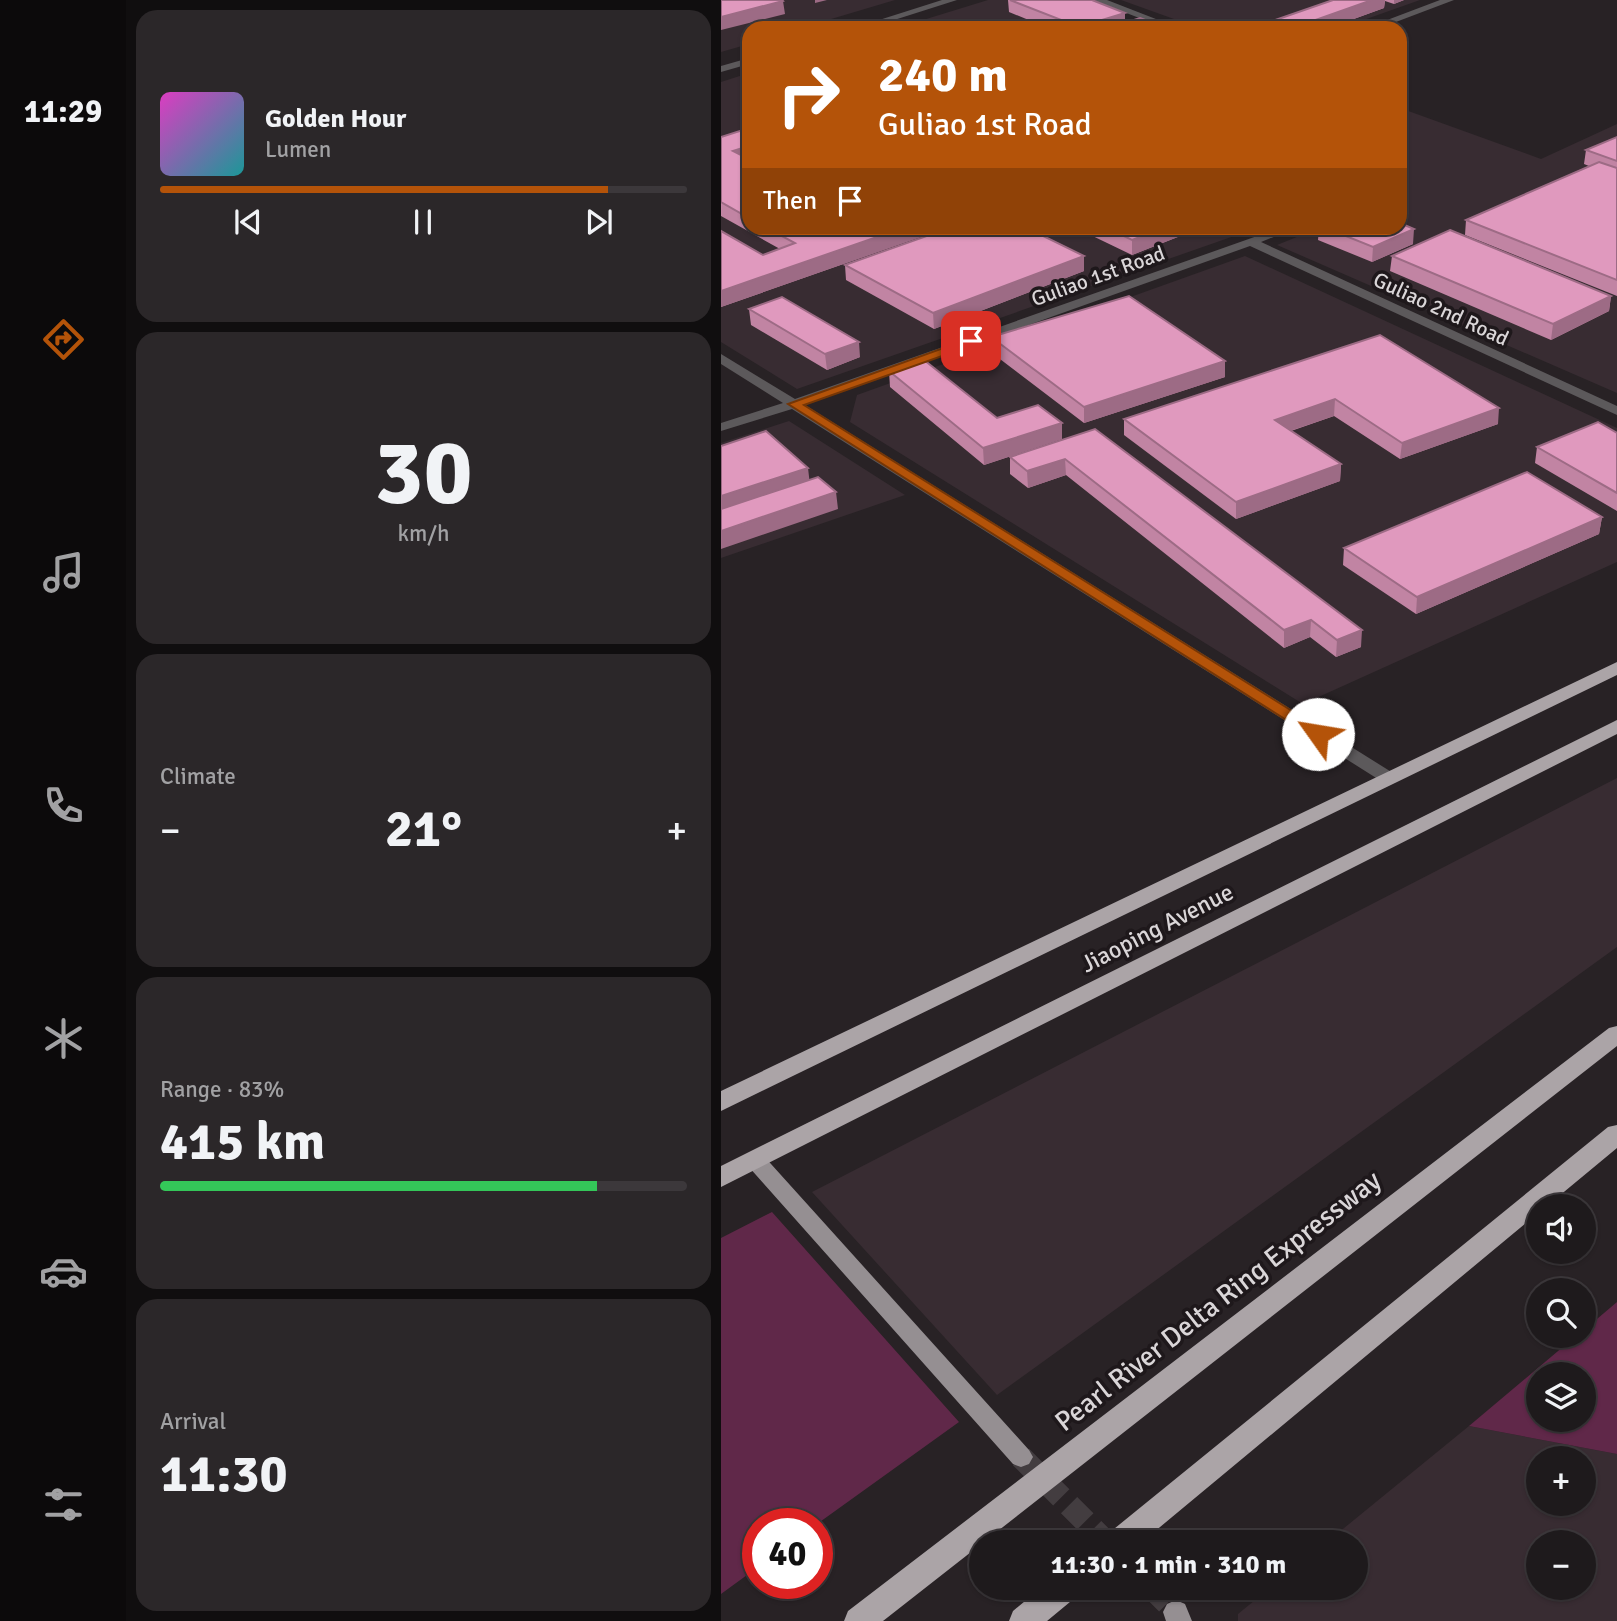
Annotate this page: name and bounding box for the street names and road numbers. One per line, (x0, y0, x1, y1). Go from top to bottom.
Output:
street label: Guliao 1st Road (1028, 240, 1168, 312)
street label: Guliao 2nd Road (1369, 266, 1513, 352)
street label: Jiaoping Avenue (1076, 877, 1238, 979)
street label: Pearl River Delta Ring Expressway (1048, 1163, 1388, 1439)

